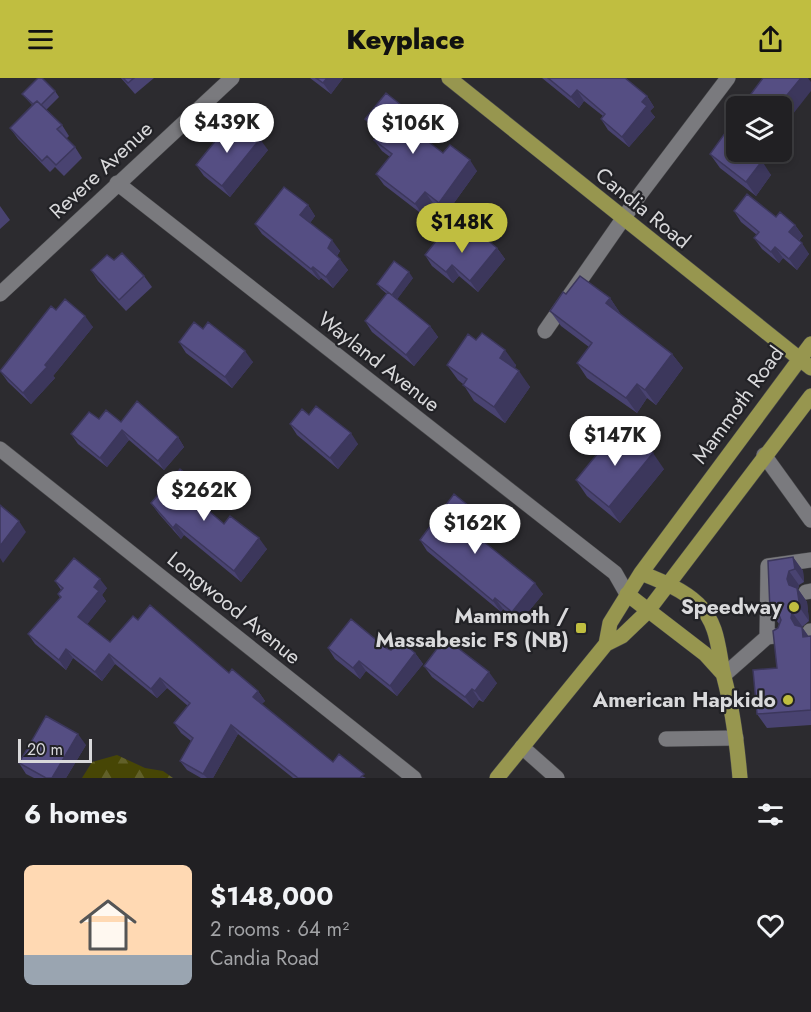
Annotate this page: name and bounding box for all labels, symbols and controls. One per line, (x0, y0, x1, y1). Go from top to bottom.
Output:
text: Keyplace (346, 20, 465, 59)
icon: menu (24, 23, 57, 56)
icon: share (754, 23, 787, 56)
map controls (726, 96, 792, 162)
button: layers (726, 96, 792, 162)
pin: $439K (185, 103, 269, 154)
pin: $106K (371, 104, 455, 155)
text: $439K (194, 108, 260, 137)
text: $106K (381, 109, 445, 138)
street label: Revere Avenue (43, 114, 159, 226)
street label: Candia Road (589, 160, 697, 256)
pin: $148K (420, 203, 504, 254)
text: $148K (430, 208, 494, 237)
street label: Wayland Avenue (312, 305, 447, 419)
street label: Mammoth Road (685, 340, 791, 470)
pin: $147K (573, 416, 657, 467)
text: $147K (584, 421, 646, 450)
pin: $262K (162, 471, 246, 522)
text: $262K (171, 476, 237, 505)
pin: $162K (433, 504, 517, 555)
text: $162K (443, 509, 507, 538)
street label: Longwood Avenue (161, 545, 307, 672)
place label: Speedway (681, 592, 783, 622)
marker: Speedway (787, 600, 801, 614)
place label: Mammoth / Massabesic FS (NB) (375, 601, 569, 655)
marker: Mammoth / Massabesic FS (NB) (574, 621, 588, 635)
place label: American Hapkido (592, 685, 776, 715)
marker: American Hapkido (781, 693, 795, 707)
scale bar (18, 736, 92, 764)
text: 20 m (27, 738, 63, 761)
text: 6 homes (24, 795, 127, 833)
icon: filters (754, 798, 787, 831)
text: $148,000 (210, 877, 334, 915)
icon: home (72, 889, 144, 961)
icon: heart (754, 909, 787, 942)
text: 2 rooms · 64 m² (210, 915, 349, 944)
text: Candia Road (210, 944, 319, 973)

